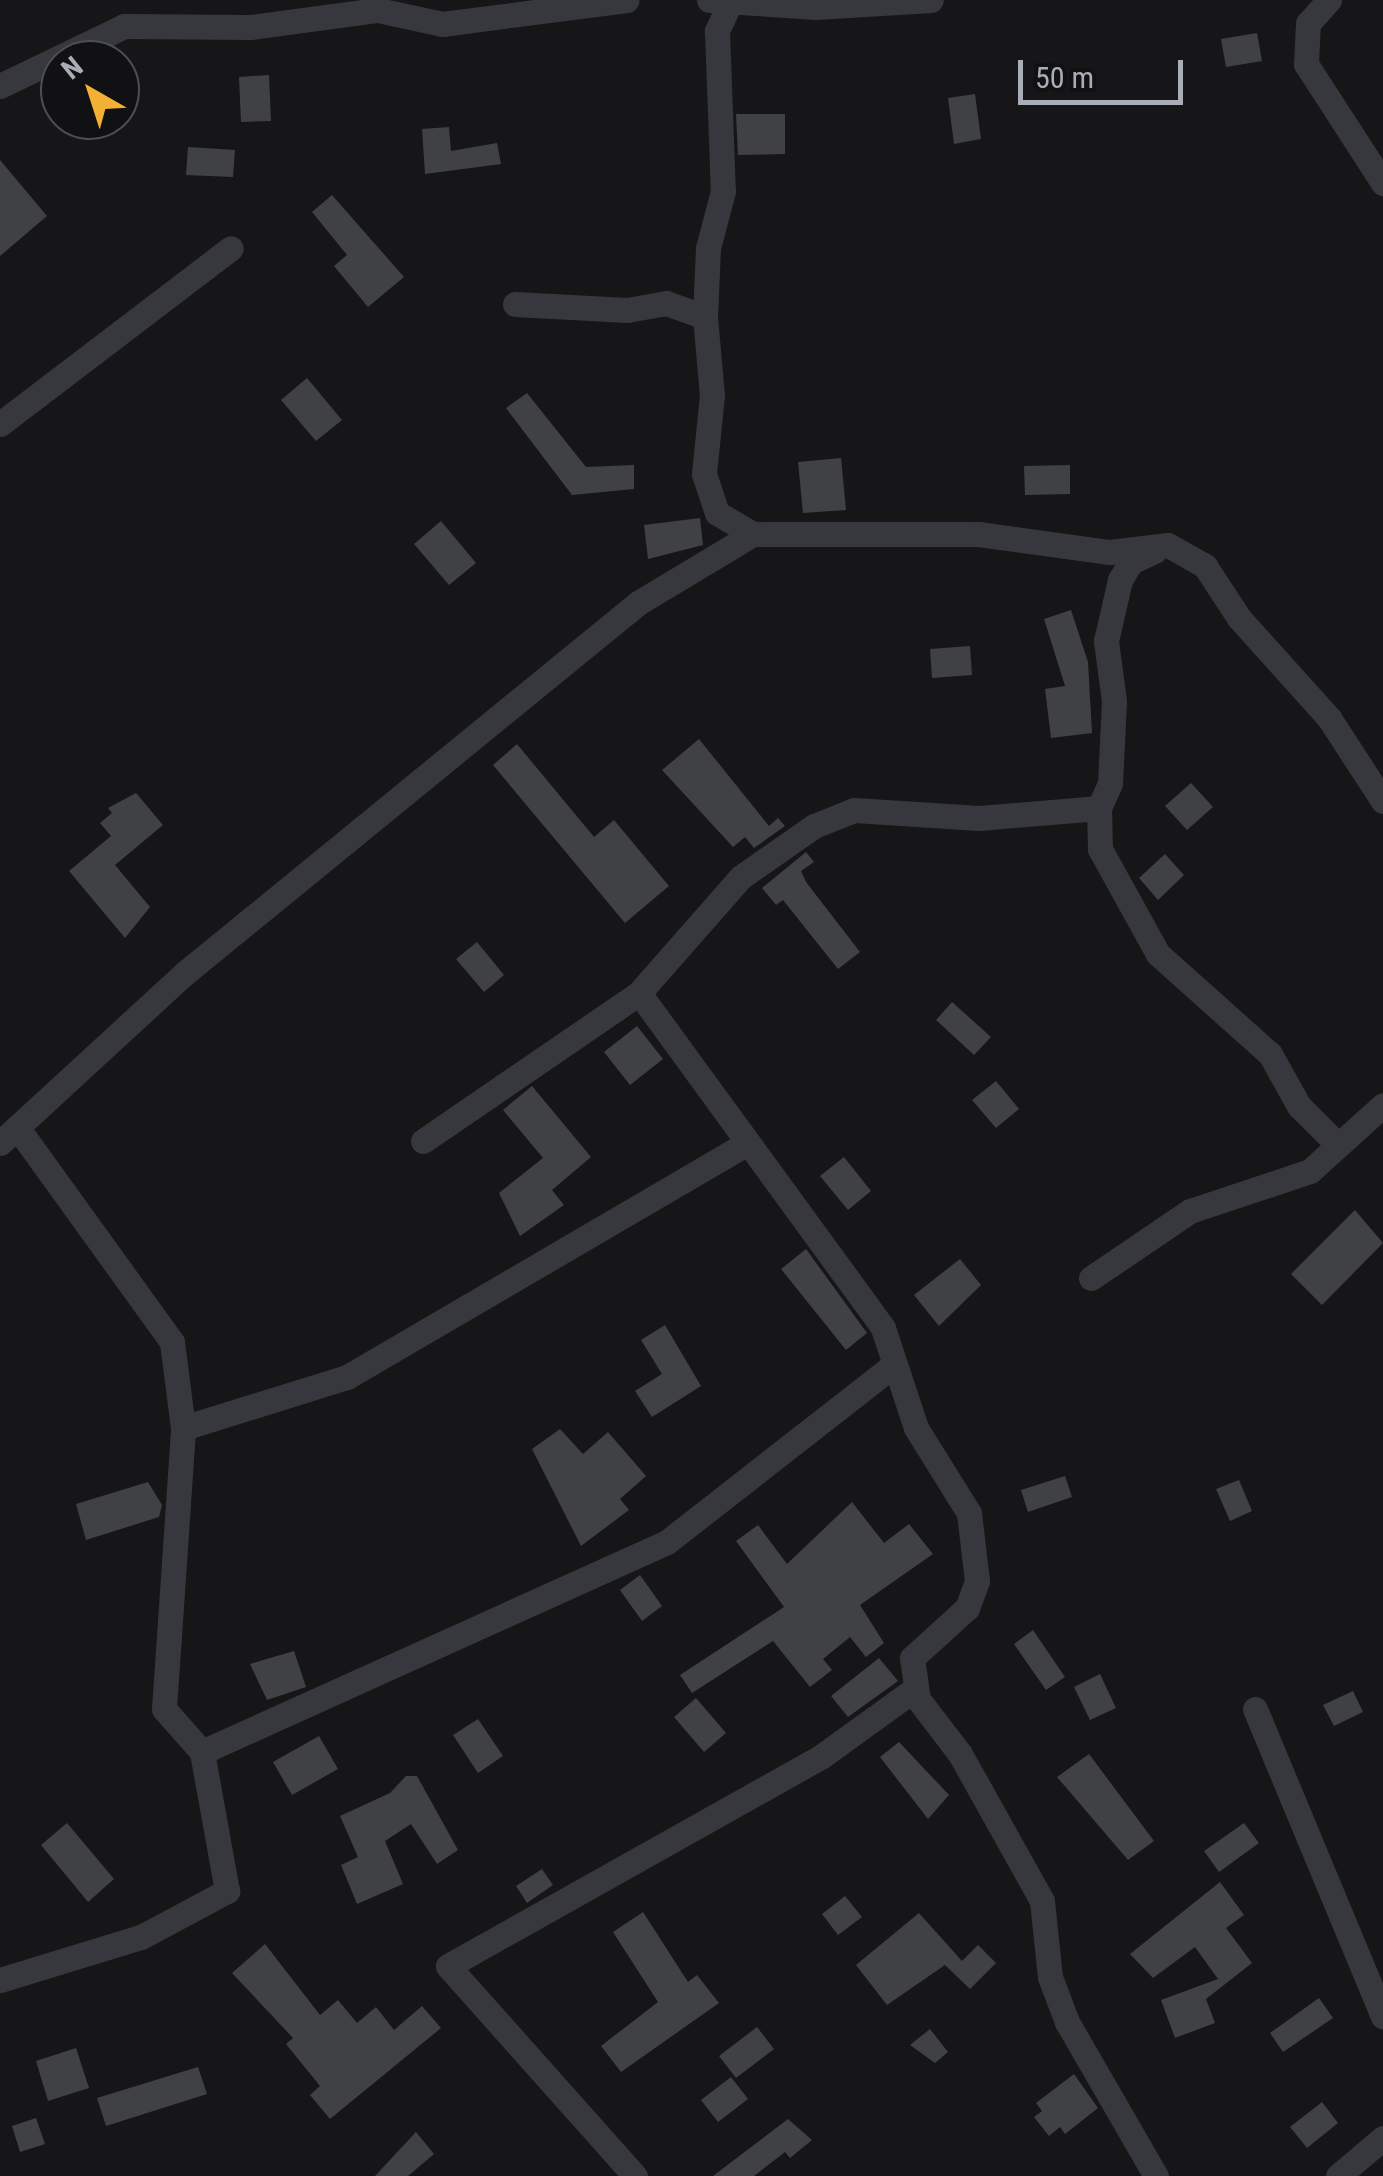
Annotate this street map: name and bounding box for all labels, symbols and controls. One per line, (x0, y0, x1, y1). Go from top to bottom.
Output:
north arrow (40, 40, 140, 140)
scale bar (1023, 40, 1188, 102)
text: N (55, 50, 89, 86)
text: 50 m (1035, 60, 1094, 95)

